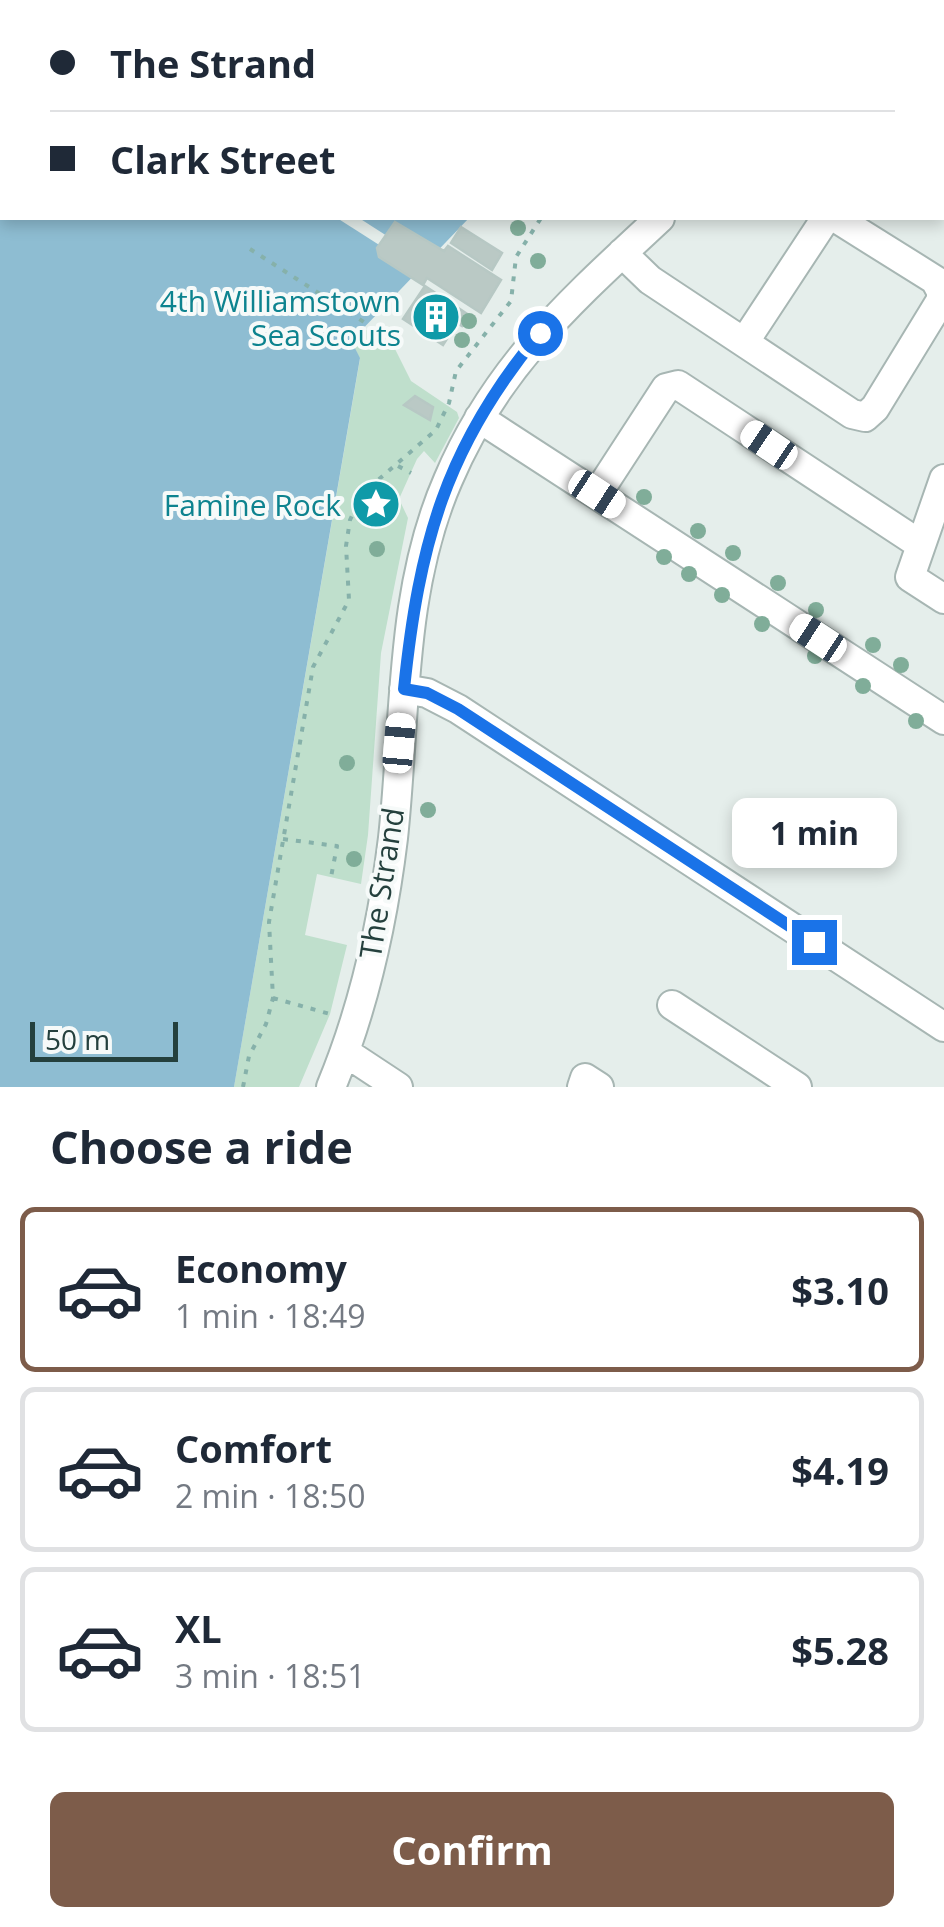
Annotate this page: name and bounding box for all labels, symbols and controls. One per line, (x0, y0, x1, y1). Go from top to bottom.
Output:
text: The Strand (110, 37, 316, 89)
text: Clark Street (110, 133, 336, 185)
place label: 4th Williamstown Sea Scouts (160, 280, 401, 355)
building icon: 4th Williamstown Sea Scouts (410, 291, 462, 343)
route start (518, 311, 563, 356)
car (736, 416, 802, 474)
car (564, 465, 630, 523)
place icon: Famine Rock (350, 478, 402, 530)
place label: Famine Rock (164, 484, 341, 525)
car (785, 609, 851, 667)
car (381, 712, 417, 774)
callout: 1 min (732, 797, 896, 867)
street label: The Strand (349, 805, 413, 961)
text: 1 min (770, 811, 859, 854)
route end (792, 920, 837, 965)
scale bar (30, 1017, 178, 1062)
text: 50 m (45, 1020, 110, 1058)
text: Choose a ride (50, 1116, 353, 1177)
text: Economy (175, 1242, 347, 1294)
icon: car (55, 1245, 145, 1335)
text: $3.10 (791, 1264, 889, 1316)
text: 1 min · 18:49 (175, 1294, 366, 1337)
text: Comfort (175, 1422, 332, 1474)
icon: car (55, 1425, 145, 1515)
text: $4.19 (791, 1444, 889, 1496)
text: 2 min · 18:50 (175, 1474, 366, 1517)
text: XL (175, 1602, 222, 1654)
icon: car (55, 1605, 145, 1695)
text: $5.28 (791, 1624, 889, 1676)
text: 3 min · 18:51 (175, 1654, 366, 1697)
button: Confirm (50, 1792, 894, 1907)

